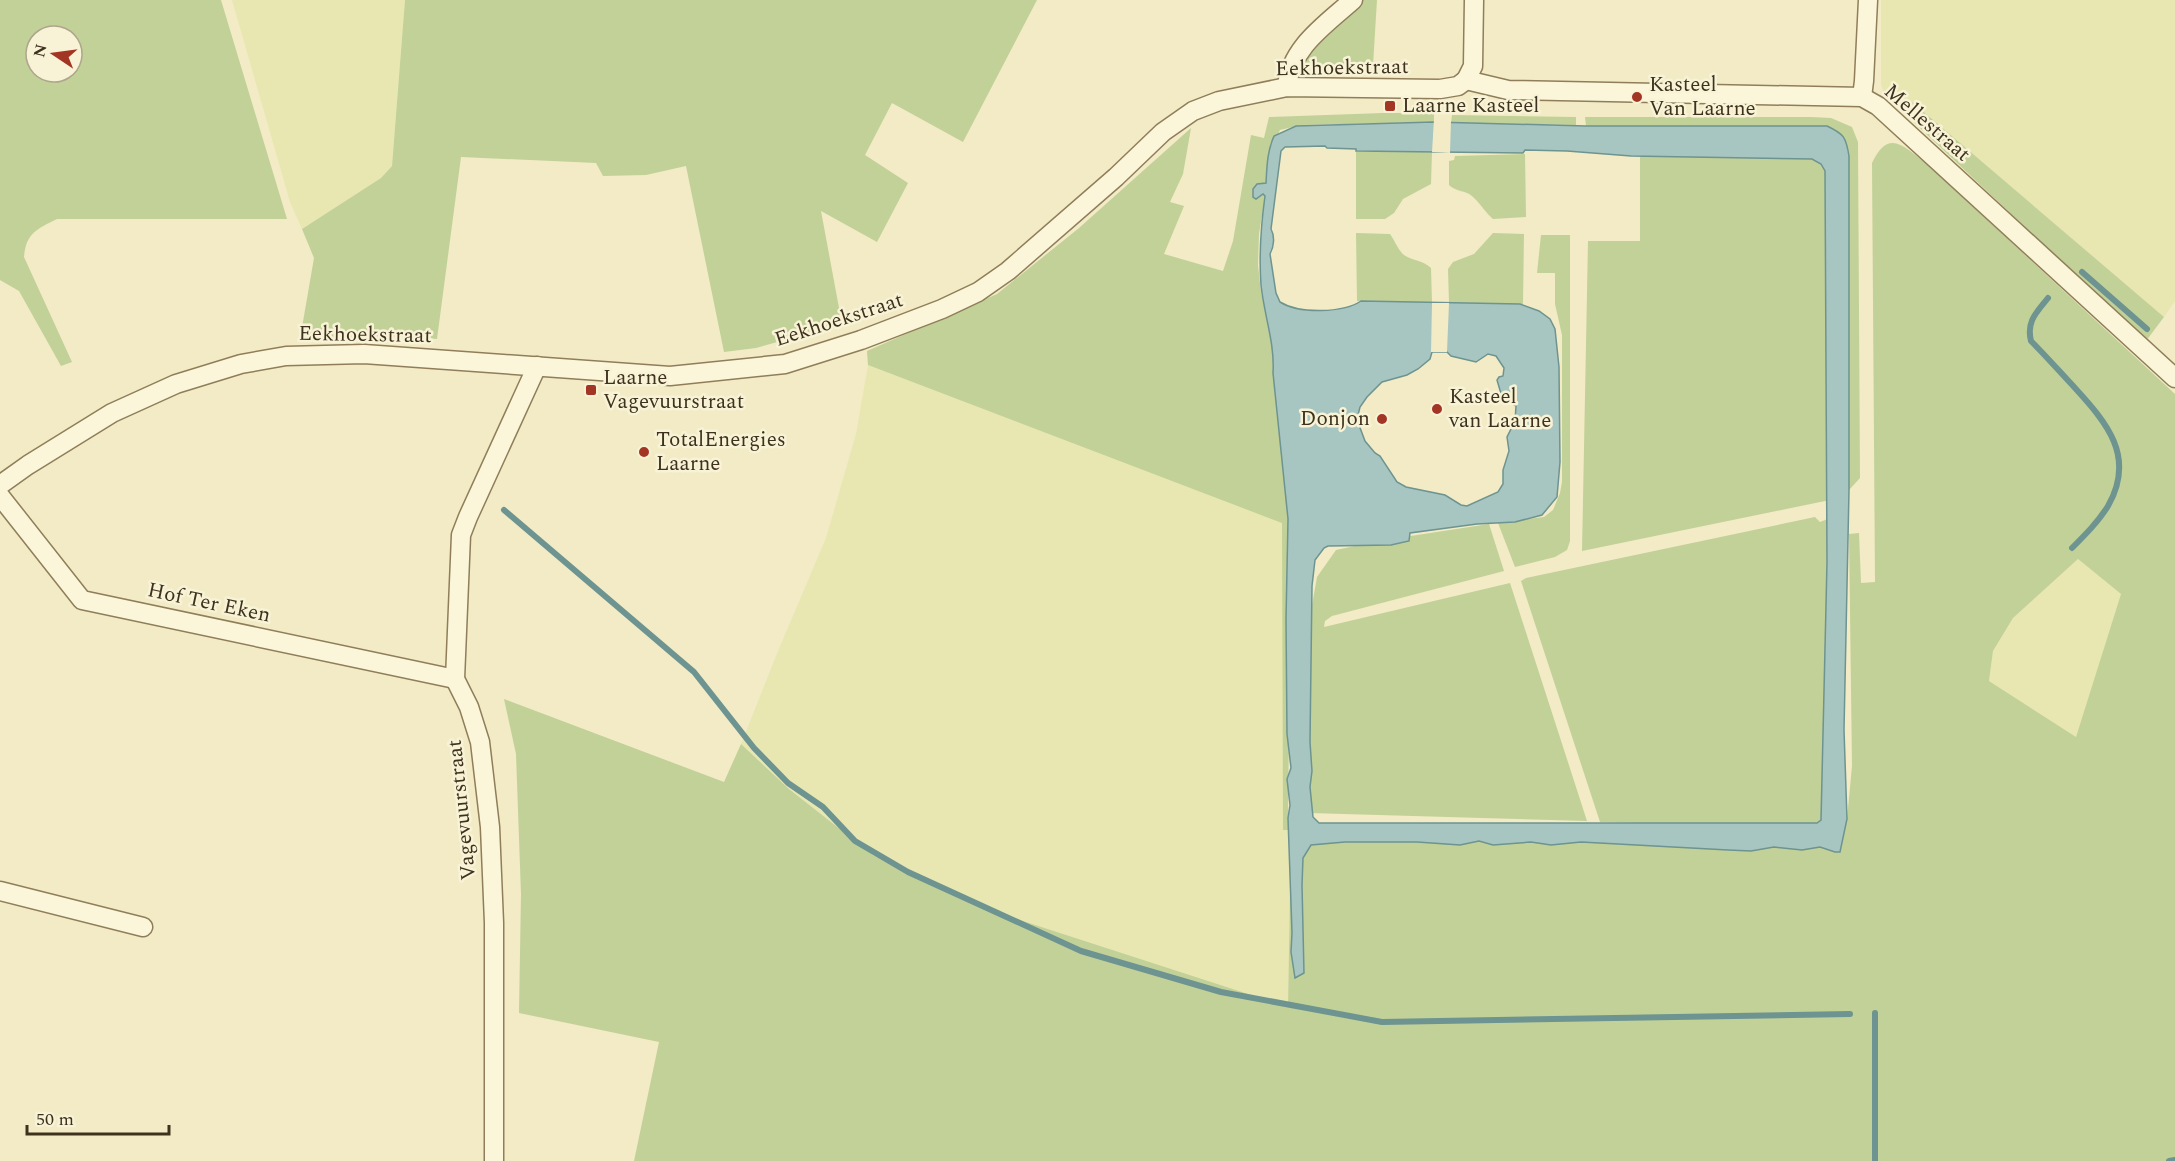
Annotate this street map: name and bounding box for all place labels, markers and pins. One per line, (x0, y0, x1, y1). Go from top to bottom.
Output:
place label: Kasteel Van Laarne (1649, 69, 1756, 125)
place label: Laarne Kasteel (1402, 90, 1540, 122)
marker: Kasteel Van Laarne (1630, 90, 1644, 104)
marker: Laarne Kasteel (1383, 99, 1397, 113)
place label: Laarne Vagevuurstraat (603, 362, 744, 418)
place label: Kasteel van Laarne (1448, 381, 1551, 437)
marker: Laarne Vagevuurstraat (584, 383, 598, 397)
marker: Kasteel van Laarne (1430, 402, 1444, 416)
place label: Donjon (1300, 403, 1370, 435)
marker: Donjon (1375, 412, 1389, 426)
place label: TotalEnergies Laarne (656, 424, 786, 480)
marker: TotalEnergies Laarne (637, 445, 651, 459)

